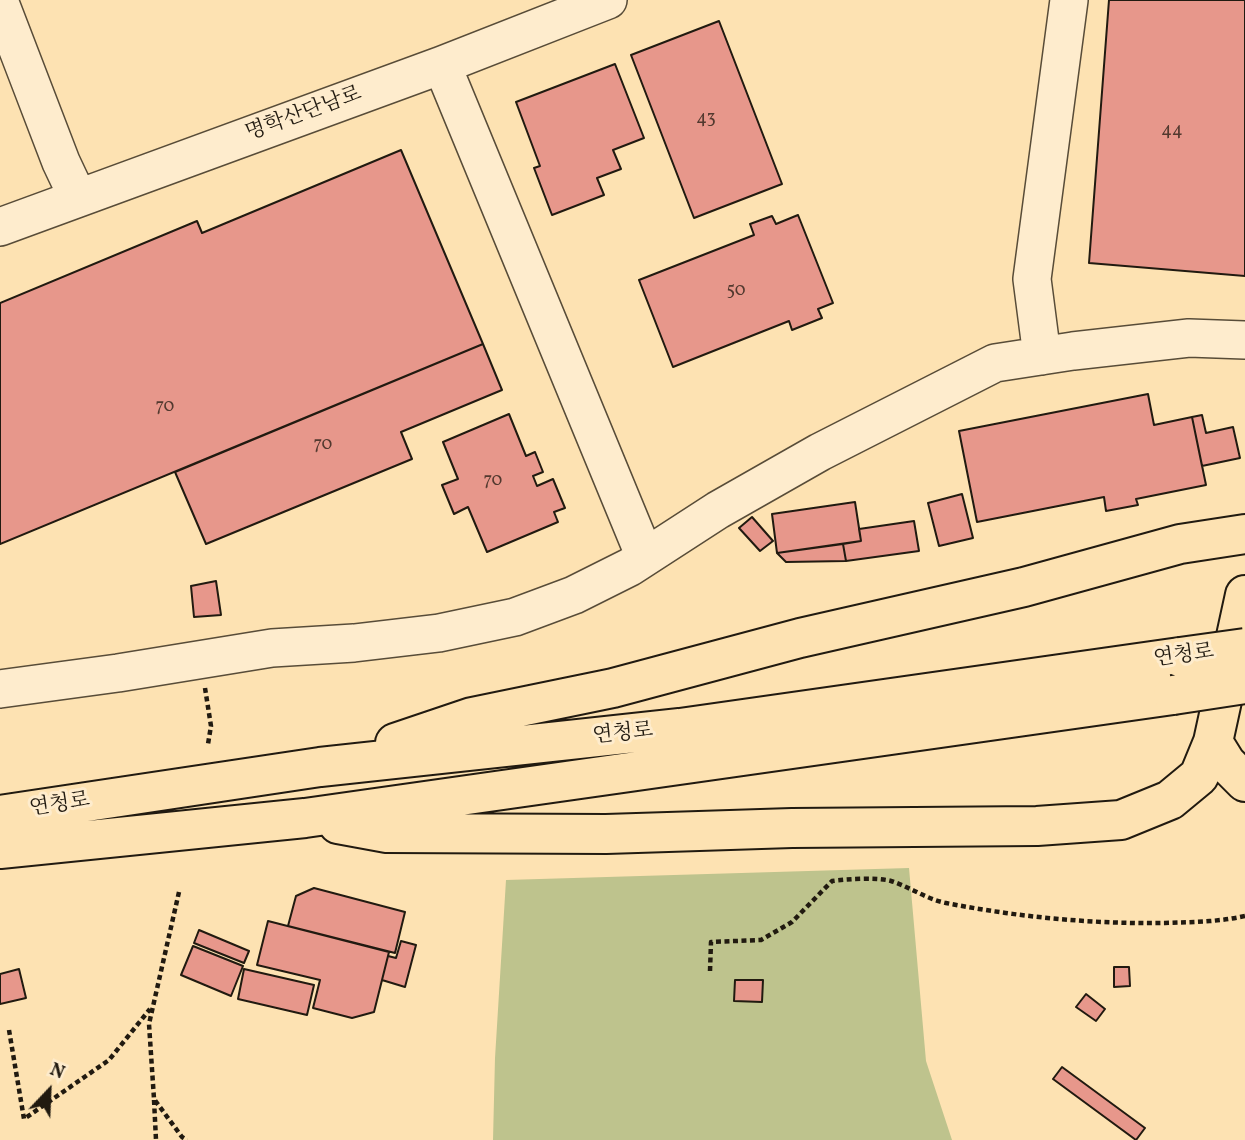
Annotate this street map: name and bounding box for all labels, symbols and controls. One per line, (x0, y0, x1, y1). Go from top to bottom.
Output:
street label: 명학산단남로 (243, 82, 365, 148)
house number: 43 (696, 109, 716, 131)
house number: 44 (1161, 121, 1183, 143)
house number: 50 (726, 281, 746, 303)
house number: 70 (156, 397, 174, 419)
house number: 70 (314, 435, 332, 457)
house number: 70 (484, 471, 502, 493)
street label: 연청로 (1152, 640, 1216, 674)
street label: 연청로 (591, 719, 655, 751)
street label: 연청로 (28, 789, 92, 823)
north arrow (14, 1056, 84, 1126)
text: N (46, 1057, 69, 1086)

